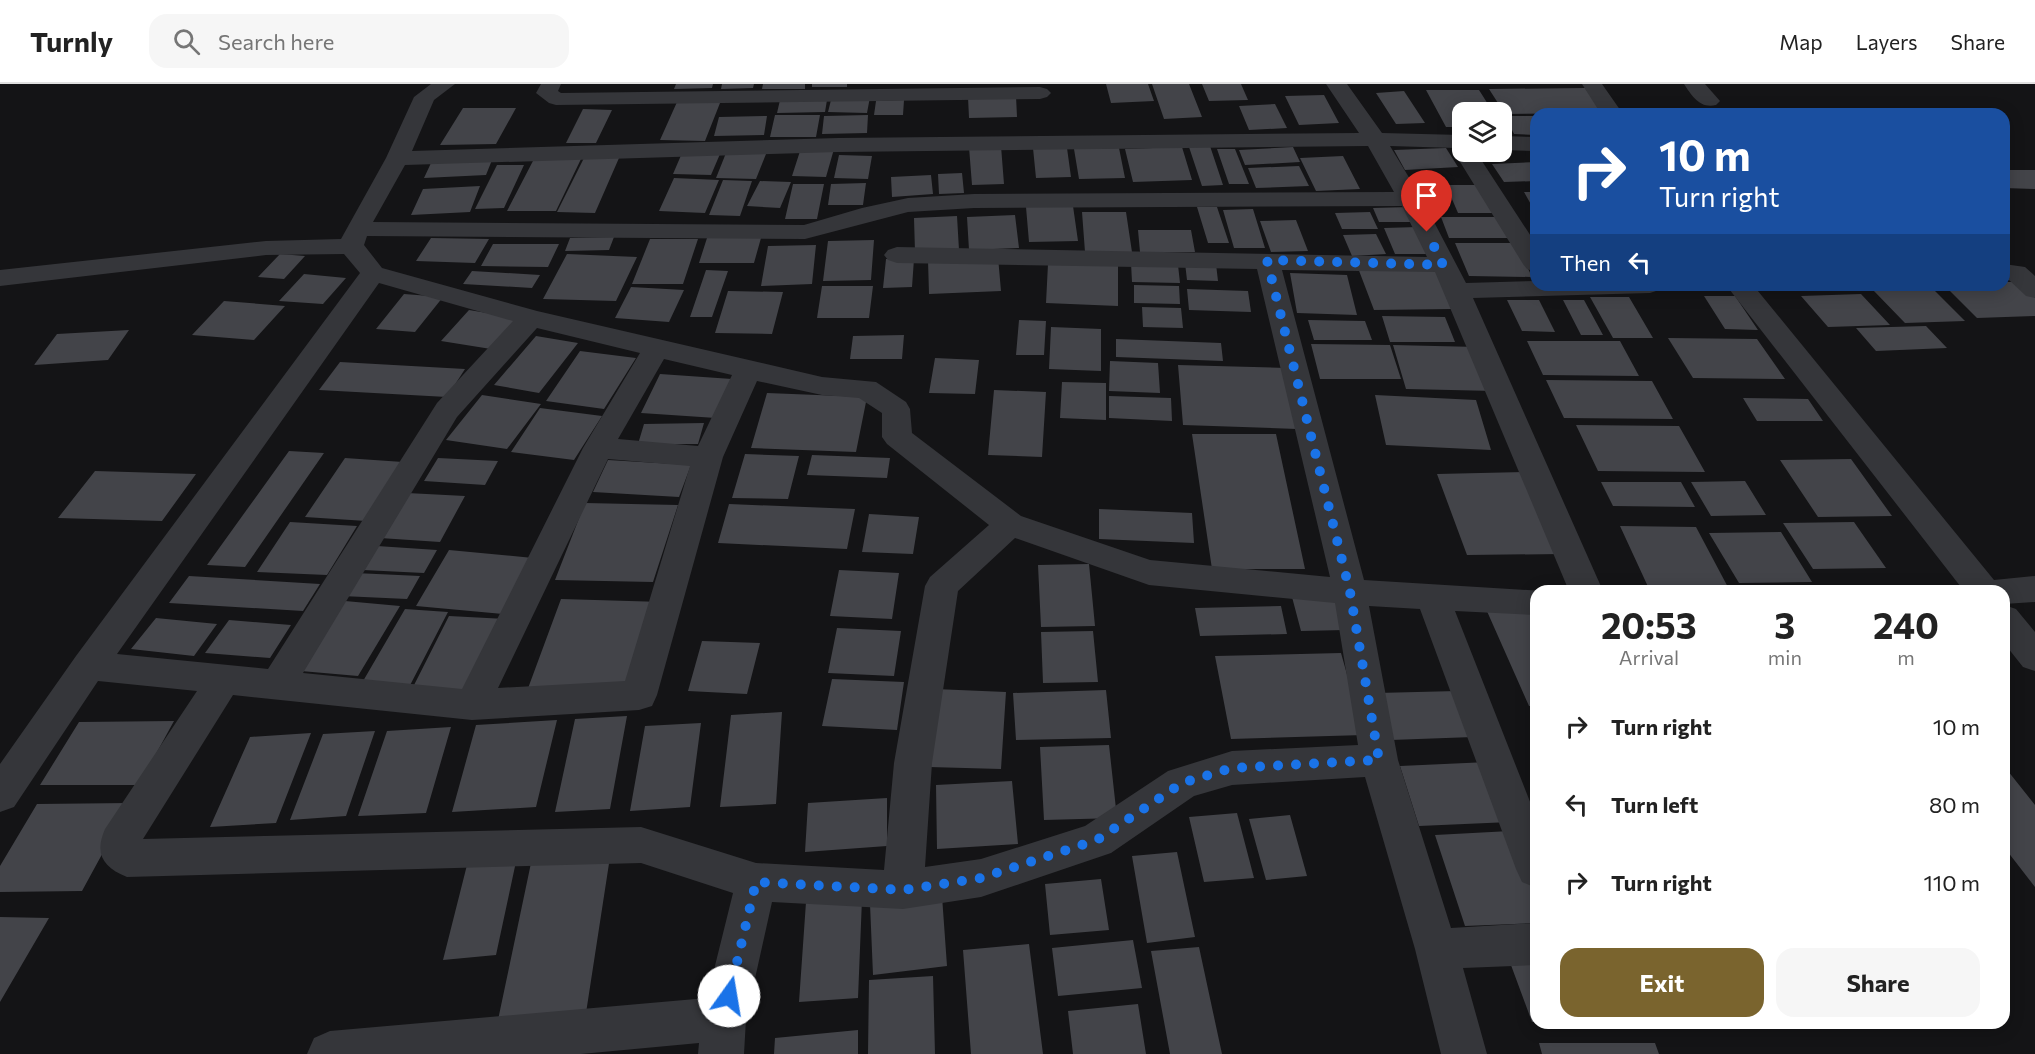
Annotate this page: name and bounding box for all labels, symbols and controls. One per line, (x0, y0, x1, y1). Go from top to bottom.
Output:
search box (149, 14, 569, 68)
text: Turnly (30, 24, 113, 58)
icon: search (170, 25, 203, 58)
text: Search here (218, 28, 334, 55)
text: Map (1779, 29, 1823, 54)
text: Layers (1856, 29, 1918, 54)
text: Share (1951, 29, 2005, 54)
map controls (1452, 102, 1512, 162)
button: layers (1452, 102, 1512, 162)
text: 10 m (1659, 128, 1751, 180)
icon: right (1560, 132, 1638, 210)
pin (1401, 170, 1452, 232)
icon: arrive (1410, 179, 1443, 212)
text: Turn right (1659, 180, 1779, 213)
icon: left (1623, 246, 1656, 279)
text: Then (1560, 249, 1611, 276)
text: 20:53 (1601, 602, 1697, 646)
text: 3 (1774, 602, 1795, 646)
text: 240 (1873, 602, 1939, 646)
text: Arrival (1619, 645, 1679, 669)
text: min (1768, 645, 1802, 669)
text: m (1897, 645, 1915, 669)
icon: right (1560, 710, 1593, 743)
text: Turn right (1611, 713, 1712, 740)
text: 10 m (1933, 713, 1980, 740)
icon: left (1560, 788, 1593, 821)
text: Turn left (1611, 791, 1698, 818)
text: 80 m (1929, 791, 1980, 818)
icon: right (1560, 866, 1593, 899)
text: Turn right (1611, 869, 1712, 896)
text: 110 m (1923, 869, 1980, 896)
button: Exit (1560, 948, 1764, 1017)
button: Share (1776, 948, 1980, 1017)
position arrow (697, 964, 761, 1028)

